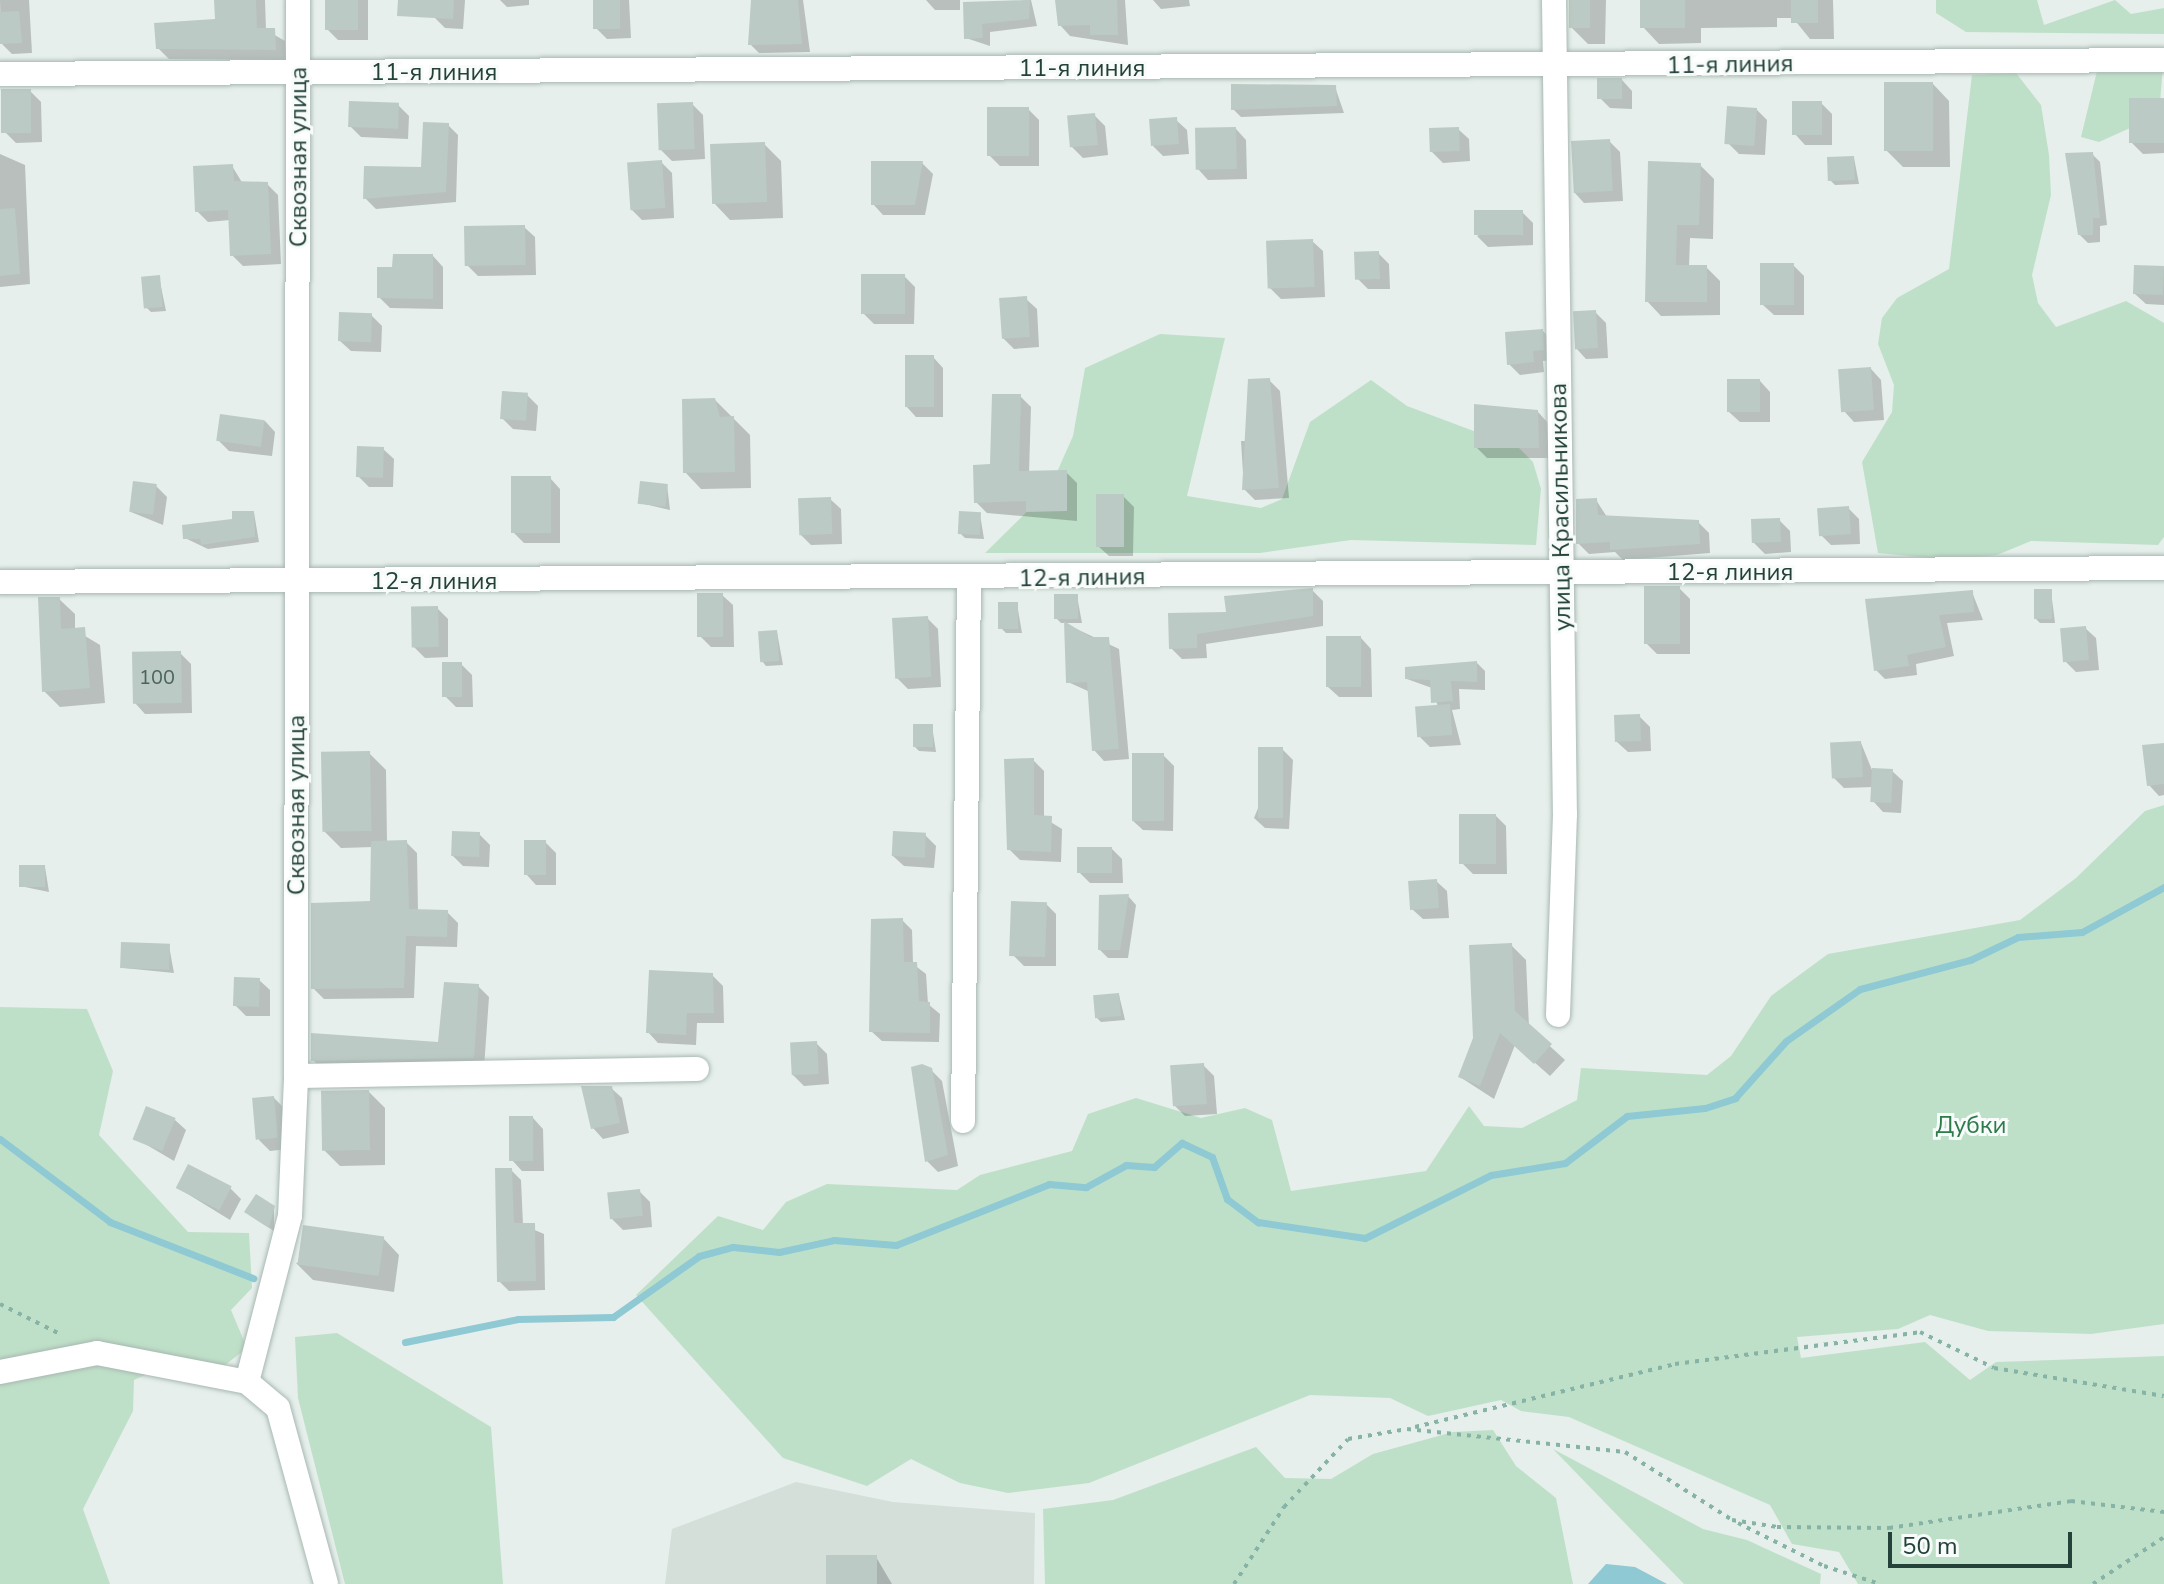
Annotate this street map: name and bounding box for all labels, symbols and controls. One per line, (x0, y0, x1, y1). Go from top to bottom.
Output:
street label: 11-я линия (1666, 49, 1794, 81)
street label: 11-я линия (1019, 55, 1145, 83)
street label: 11-я линия (371, 59, 497, 87)
street label: Сквозная улица (285, 67, 313, 247)
street label: улица Красильникова (1544, 383, 1578, 631)
street label: 12-я линия (1667, 559, 1793, 587)
street label: 12-я линия (1018, 562, 1146, 594)
street label: 12-я линия (371, 568, 497, 596)
house number: 100 (139, 665, 175, 689)
street label: Сквозная улица (283, 715, 311, 895)
park label: Дубки (1936, 1112, 2006, 1140)
scale bar (1892, 1516, 2076, 1566)
text: 50 m (1902, 1530, 1958, 1562)

